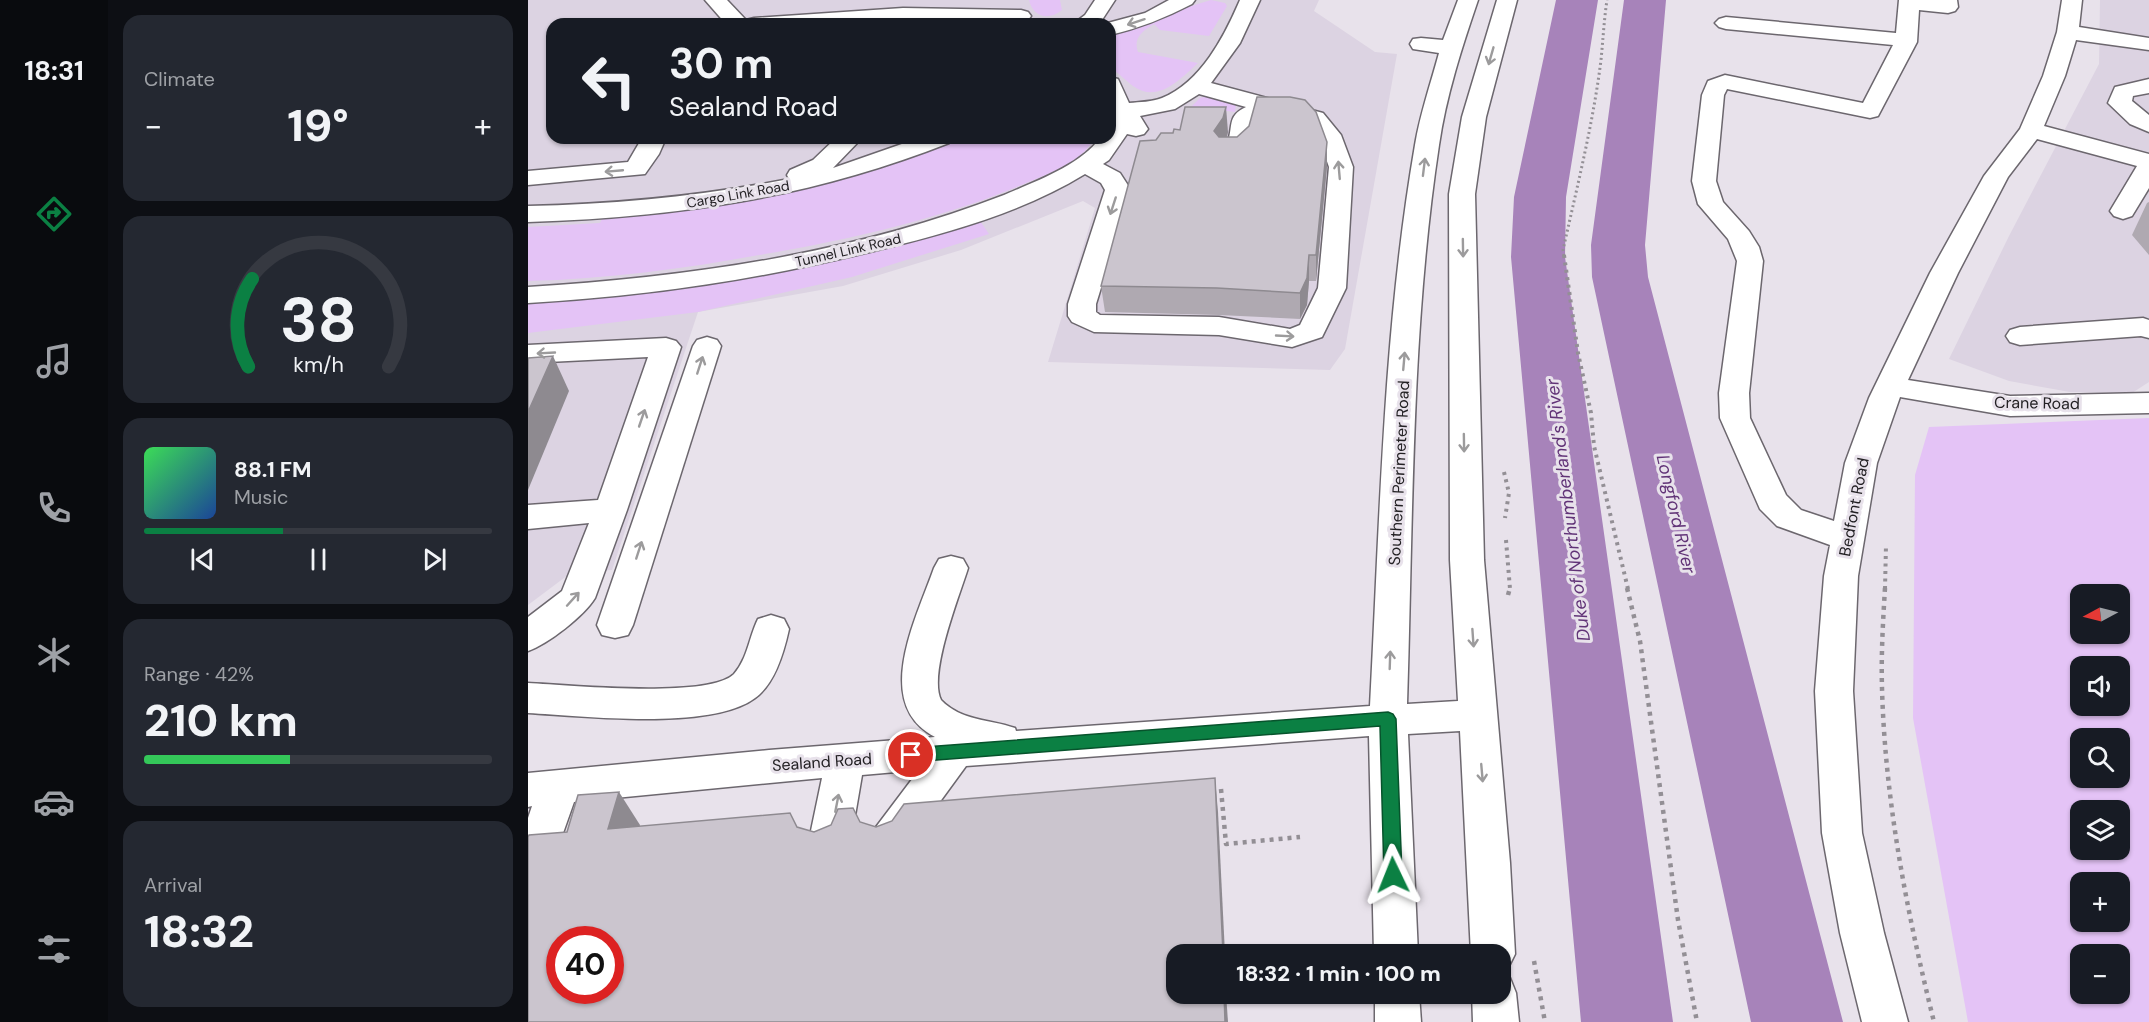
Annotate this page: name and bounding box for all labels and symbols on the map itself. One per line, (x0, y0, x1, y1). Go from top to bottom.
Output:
one-way arrow (1127, 17, 1146, 28)
one-way arrow (1485, 46, 1496, 65)
one-way arrow (1419, 157, 1430, 177)
one-way arrow (1333, 160, 1344, 180)
one-way arrow (604, 166, 624, 177)
street label: Cargo Link Road (685, 176, 791, 212)
one-way arrow (1107, 196, 1118, 215)
street label: Tunnel Link Road (793, 229, 903, 271)
one-way arrow (1457, 238, 1469, 258)
one-way arrow (1274, 331, 1294, 342)
one-way arrow (536, 348, 556, 359)
one-way arrow (1399, 351, 1410, 371)
one-way arrow (696, 356, 707, 375)
water label: Duke of Northumberland's River (1540, 376, 1596, 643)
street label: Southern Perimeter Road (1384, 380, 1414, 566)
street label: Crane Road (1994, 392, 2080, 414)
one-way arrow (637, 409, 648, 428)
one-way arrow (1459, 433, 1470, 453)
water label: Longford River (1651, 452, 1702, 577)
street label: Bedfont Road (1834, 456, 1874, 558)
one-way arrow (635, 541, 646, 560)
north arrow (2070, 584, 2130, 644)
one-way arrow (565, 592, 579, 608)
one-way arrow (1468, 627, 1479, 647)
one-way arrow (1385, 651, 1396, 671)
pin (885, 729, 936, 780)
street label: Sealand Road (771, 748, 873, 776)
one-way arrow (1476, 763, 1487, 782)
one-way arrow (832, 793, 843, 813)
position arrow (1361, 843, 1425, 907)
speed limit sign: 40 (546, 926, 624, 1004)

